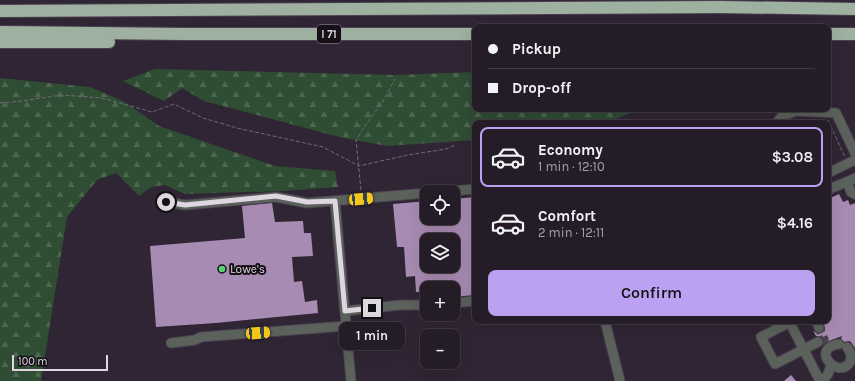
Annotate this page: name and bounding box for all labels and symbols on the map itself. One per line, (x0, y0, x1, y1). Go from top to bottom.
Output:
road number: I 71 (317, 25, 341, 43)
car (349, 192, 373, 206)
route start (157, 193, 175, 211)
place label: Lowe's (230, 262, 265, 276)
marker: Lowe's (217, 264, 227, 274)
route end (363, 299, 381, 317)
callout: 1 min (339, 322, 405, 350)
car (246, 326, 270, 340)
scale bar (12, 353, 108, 372)

